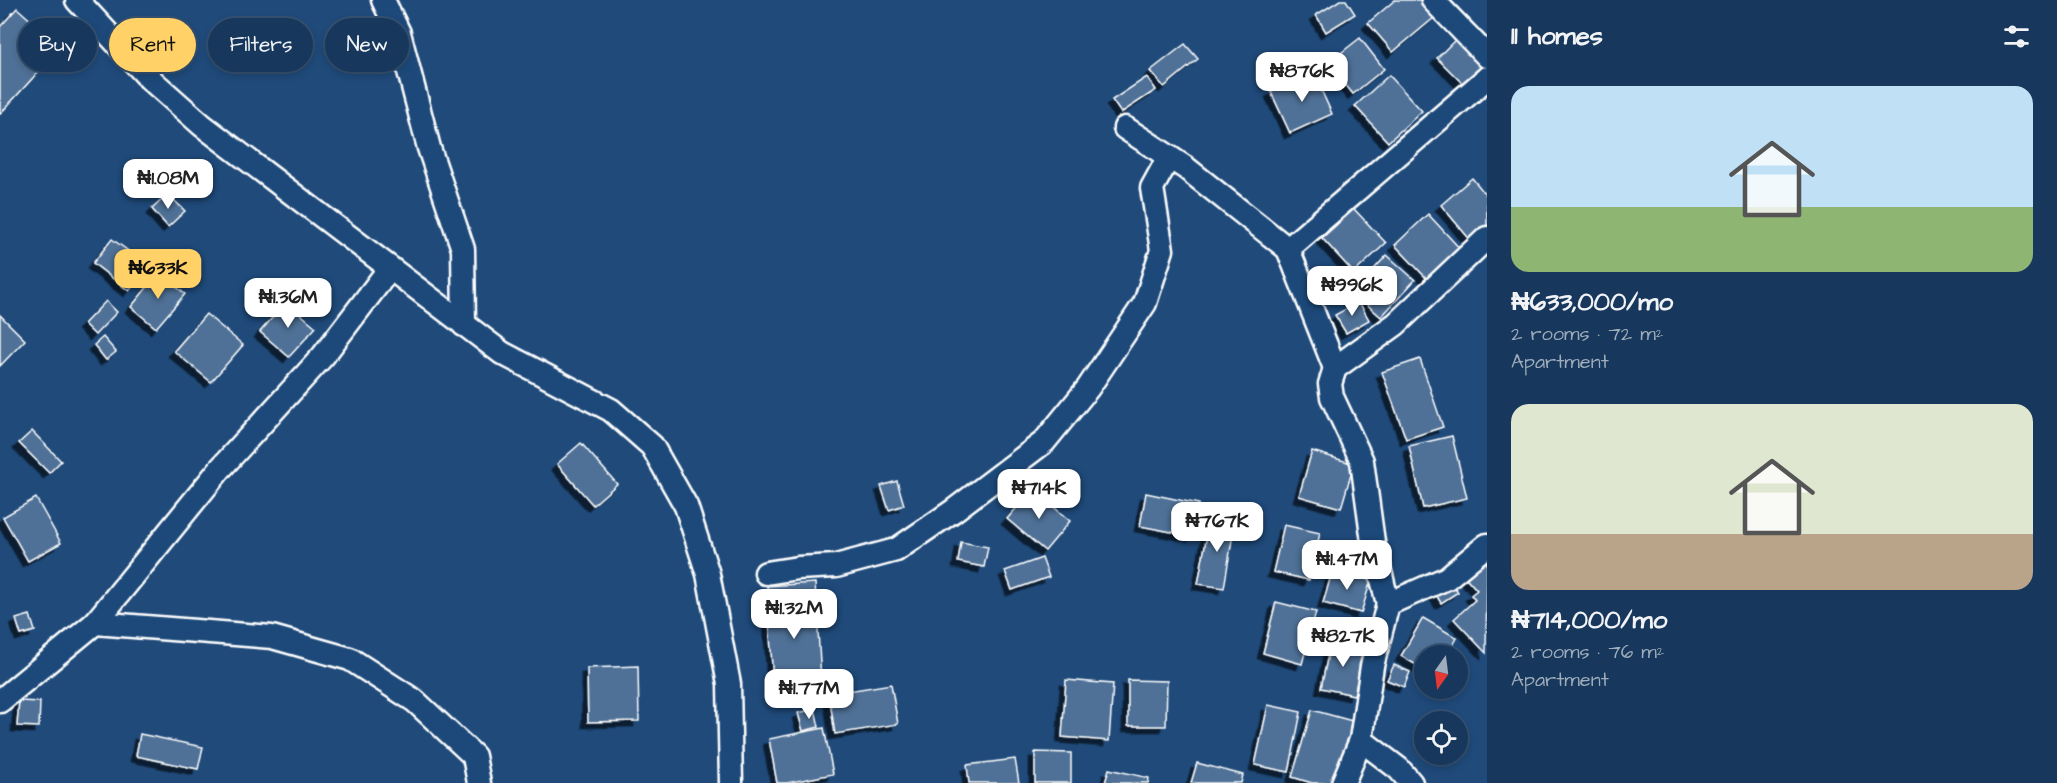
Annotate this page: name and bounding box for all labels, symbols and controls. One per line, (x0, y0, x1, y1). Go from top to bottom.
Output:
chip: Buy (18, 18, 97, 72)
chip: Rent (109, 18, 196, 72)
chip: Filters (208, 18, 313, 72)
chip: New (325, 18, 409, 72)
text: 11 homes (1511, 18, 1603, 54)
icon: filters (2000, 20, 2033, 53)
pin: ₦876K (1260, 52, 1344, 103)
text: ₦876K (1270, 57, 1334, 85)
icon: home (1718, 125, 1826, 233)
pin: ₦1.08M (119, 159, 217, 210)
text: ₦1.08M (137, 164, 199, 192)
pin: ₦633K (116, 249, 200, 300)
text: ₦633K (128, 254, 188, 282)
pin: ₦996K (1310, 266, 1394, 317)
text: ₦996K (1321, 271, 1383, 299)
pin: ₦1.36M (239, 278, 337, 329)
text: ₦1.36M (258, 283, 318, 311)
text: ₦633,000/mo (1511, 284, 1673, 320)
text: 2 rooms · 72 m² (1511, 320, 1663, 348)
text: Apartment (1511, 348, 1609, 376)
icon: home (1718, 443, 1826, 551)
pin: ₦714K (997, 469, 1081, 520)
text: ₦714K (1011, 474, 1067, 502)
pin: ₦767K (1175, 502, 1259, 553)
text: ₦767K (1185, 507, 1249, 535)
pin: ₦1.47M (1298, 540, 1396, 591)
text: ₦1.47M (1316, 545, 1378, 573)
pin: ₦1.32M (745, 589, 843, 640)
text: ₦1.32M (765, 594, 823, 622)
text: ₦714,000/mo (1511, 602, 1667, 638)
pin: ₦827K (1301, 617, 1385, 668)
text: ₦827K (1311, 622, 1375, 650)
text: 2 rooms · 76 m² (1511, 638, 1664, 666)
north arrow (1414, 645, 1468, 699)
map controls (1414, 645, 1468, 765)
text: Apartment (1511, 666, 1609, 694)
pin: ₦1.77M (760, 669, 858, 720)
text: ₦1.77M (779, 674, 839, 702)
button: locate (1414, 711, 1468, 765)

